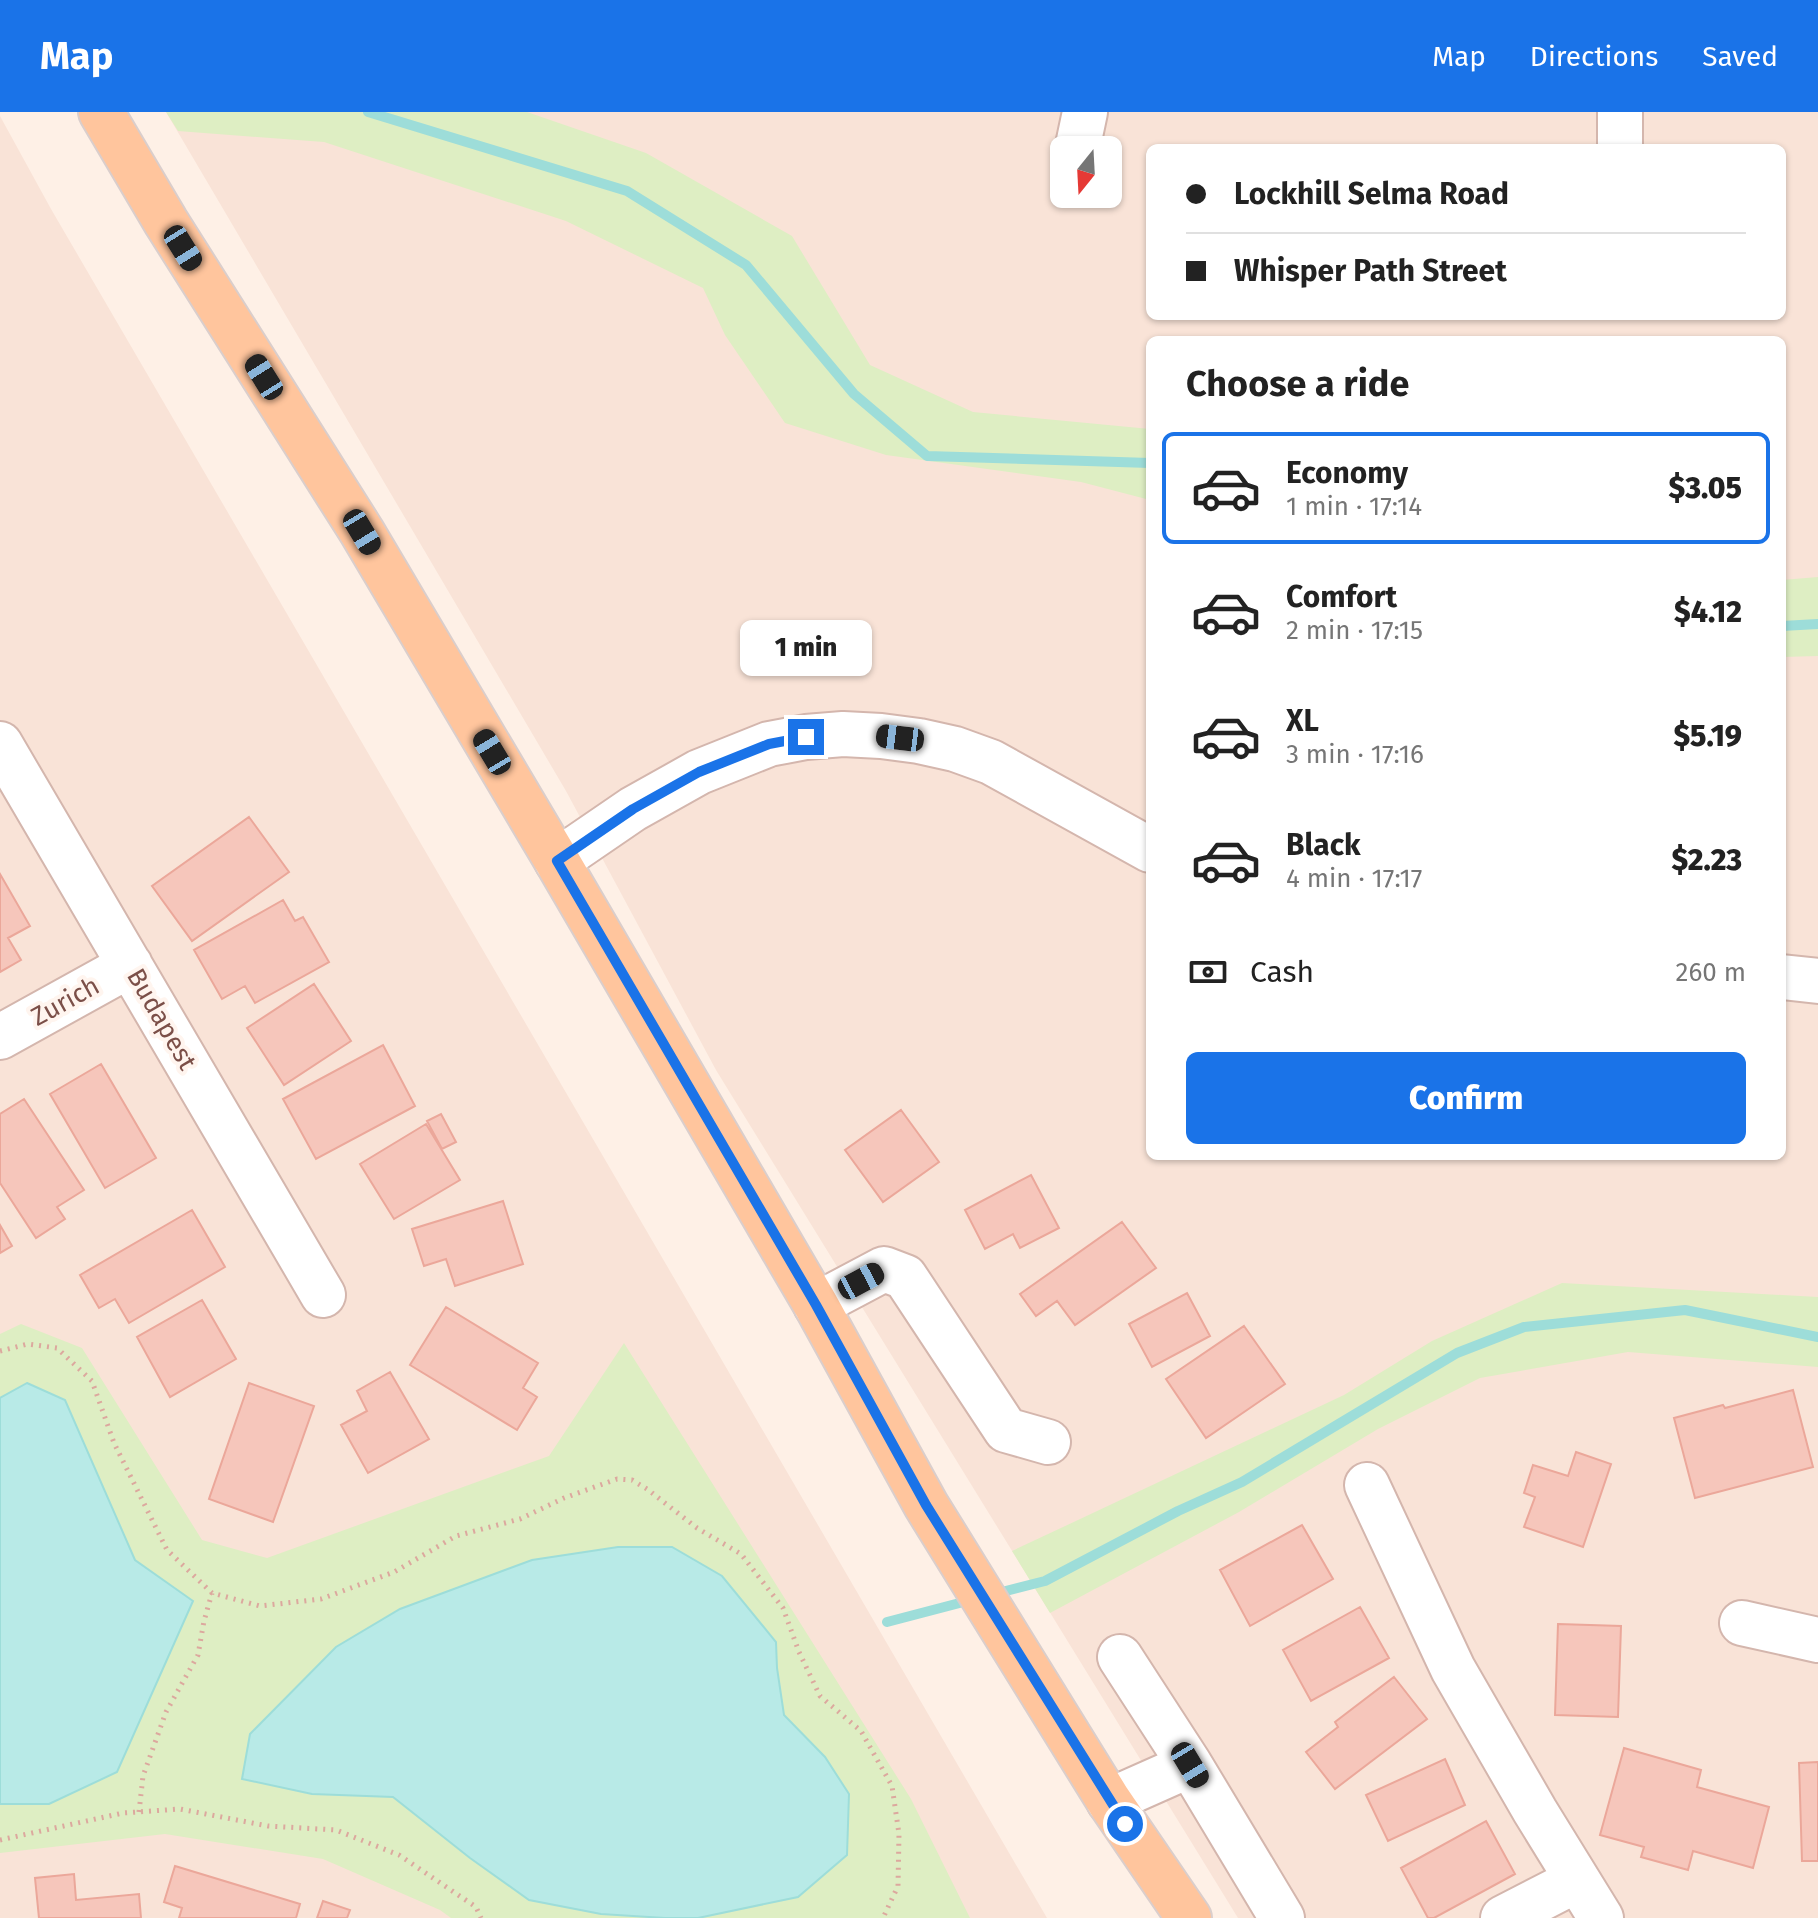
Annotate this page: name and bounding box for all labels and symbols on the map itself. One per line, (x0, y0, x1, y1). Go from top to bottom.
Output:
north arrow (1050, 136, 1122, 208)
car (160, 221, 206, 275)
car (241, 350, 287, 404)
car (339, 505, 385, 559)
callout: 1 min (740, 621, 872, 677)
route end (788, 719, 824, 755)
car (875, 723, 925, 753)
car (469, 725, 515, 779)
street label: Budapest (120, 963, 203, 1076)
street label: Zurich (26, 970, 105, 1033)
car (834, 1259, 888, 1303)
car (1167, 1738, 1213, 1792)
route start (1107, 1806, 1143, 1842)

